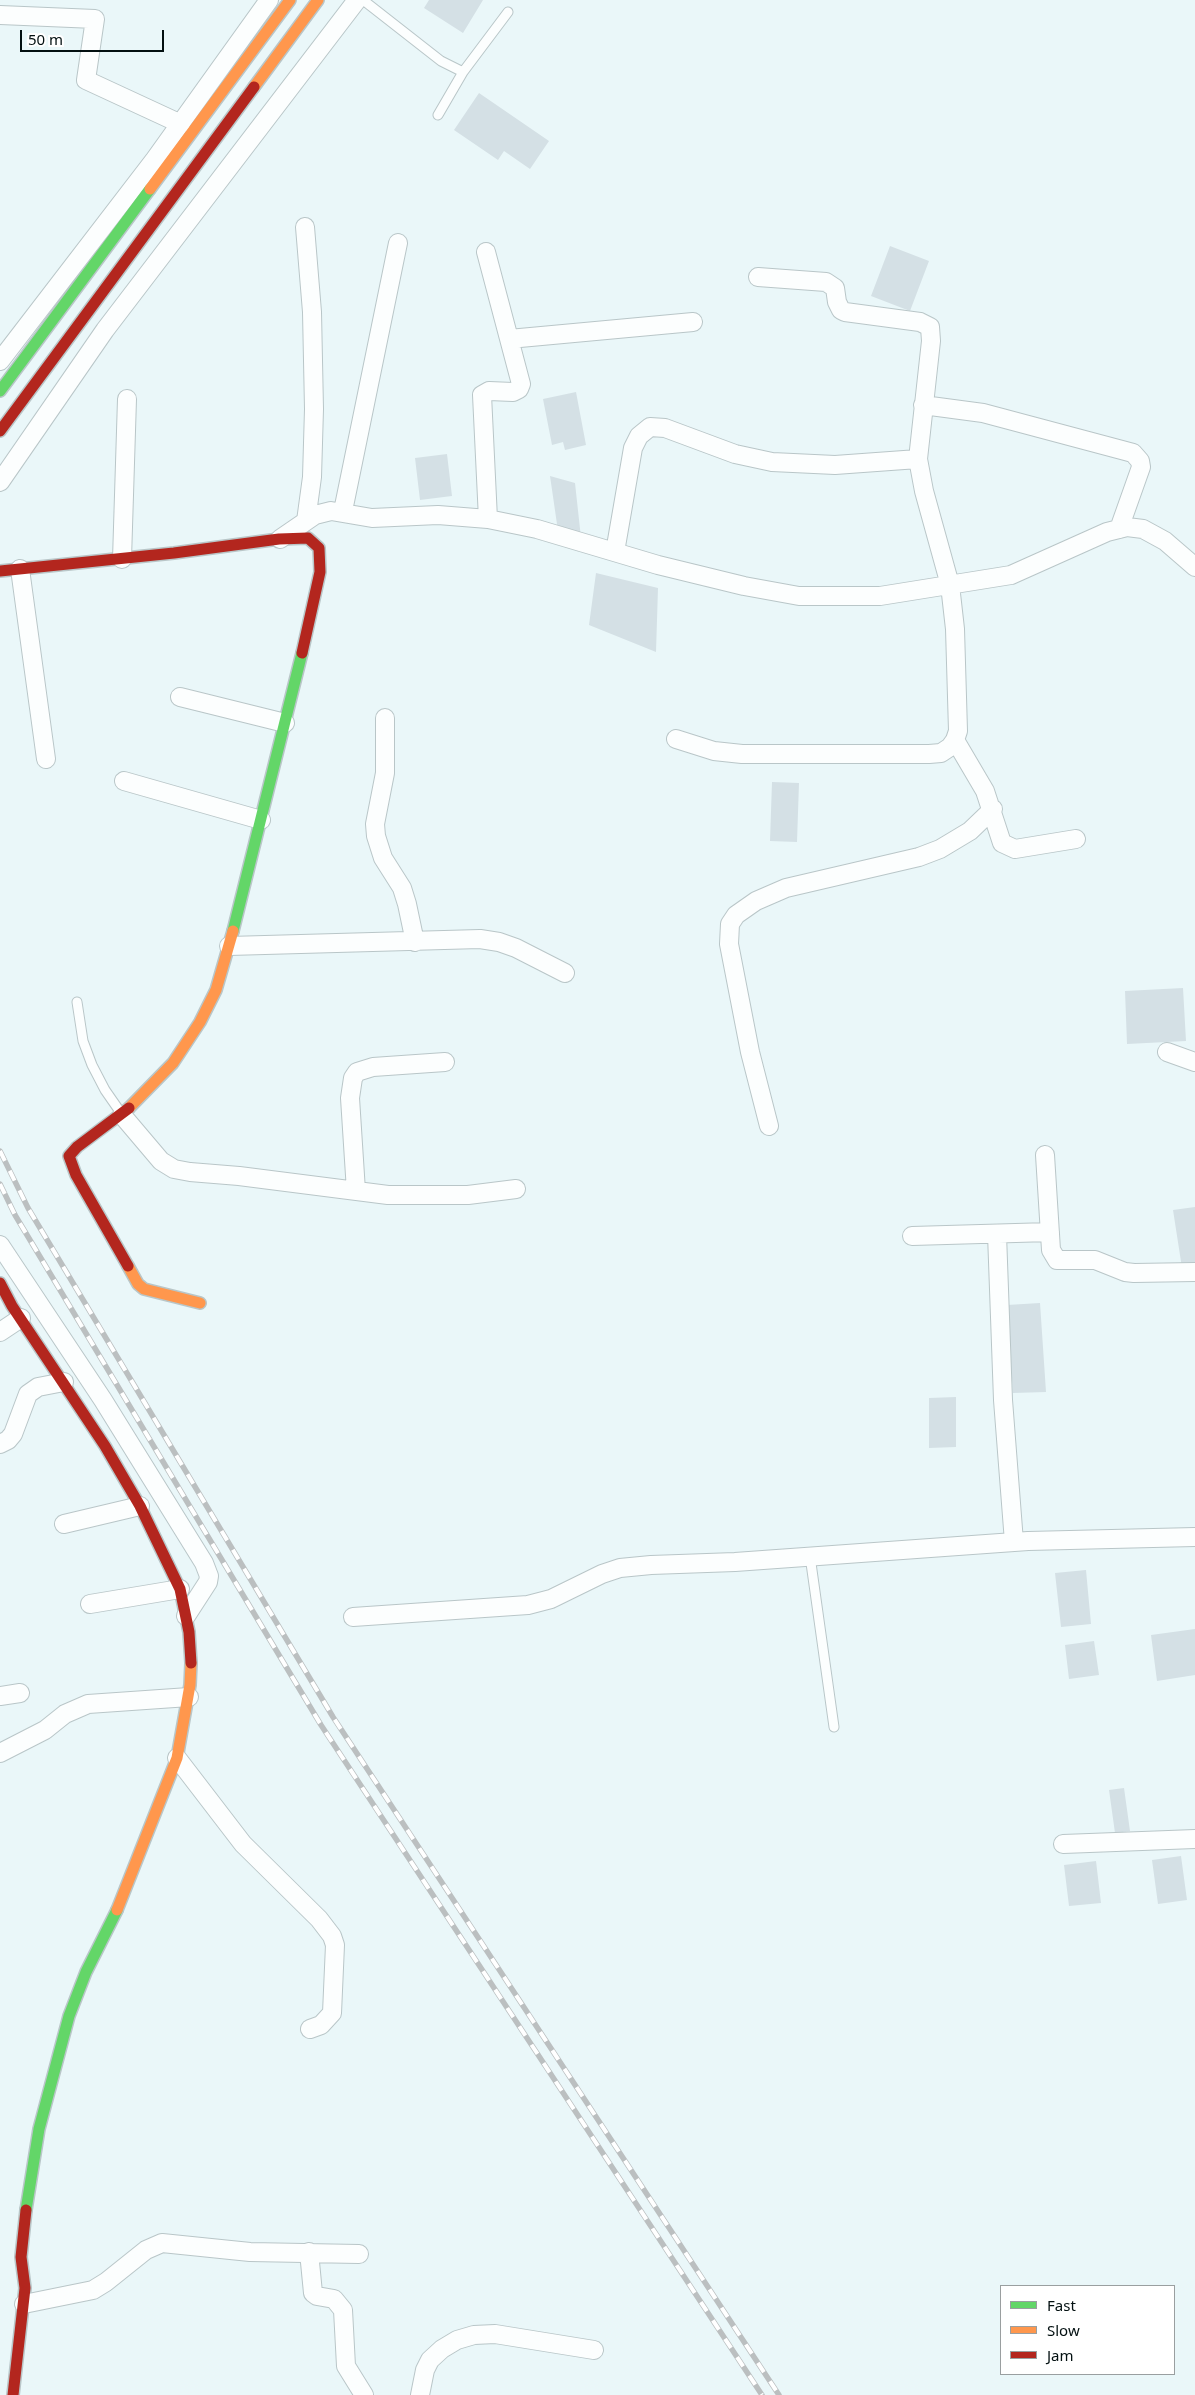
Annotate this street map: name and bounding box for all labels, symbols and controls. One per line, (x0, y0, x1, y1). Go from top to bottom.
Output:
scale bar (22, 20, 166, 52)
text: 50 m (28, 29, 63, 49)
legend (1000, 2285, 1175, 2375)
text: Fast (1047, 2295, 1076, 2315)
text: Slow (1047, 2320, 1080, 2340)
text: Jam (1047, 2345, 1074, 2365)

